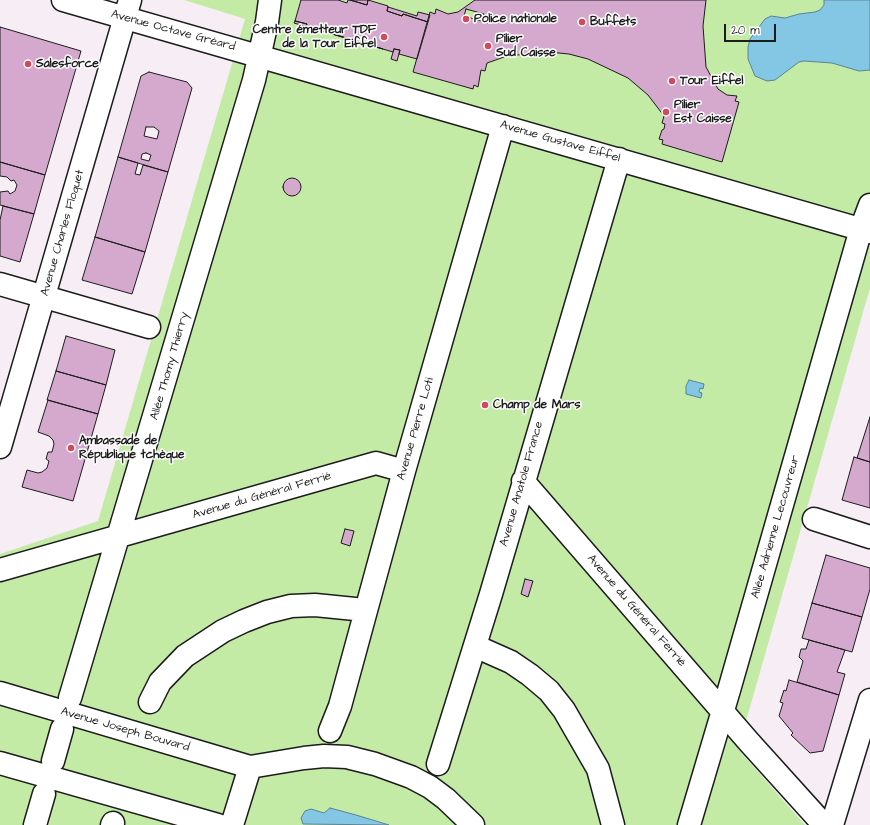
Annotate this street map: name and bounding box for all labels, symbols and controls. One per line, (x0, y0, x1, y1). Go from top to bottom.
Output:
street label: Avenue Octave Gréard (109, 7, 237, 55)
place label: Police nationale (474, 12, 557, 26)
marker: Police nationale (461, 14, 471, 24)
place label: Buffets (590, 15, 636, 29)
scale bar (726, 16, 778, 42)
marker: Buffets (577, 17, 587, 27)
text: 20 m (731, 22, 760, 39)
place label: Centre émetteur TDF de la Tour Eiffel (253, 23, 376, 51)
marker: Centre émetteur TDF de la Tour Eiffel (379, 32, 389, 42)
place label: Pilier Sud Caisse (496, 32, 556, 60)
marker: Pilier Sud Caisse (483, 41, 493, 51)
place label: Salesforce (36, 57, 99, 71)
marker: Salesforce (23, 59, 33, 69)
place label: Tour Eiffel (680, 74, 743, 88)
marker: Tour Eiffel (667, 76, 677, 86)
place label: Pilier Est Caisse (674, 98, 732, 126)
marker: Pilier Est Caisse (661, 107, 671, 117)
street label: Avenue Gustave Eiffel (498, 118, 622, 166)
street label: Avenue Charles Floquet (38, 168, 88, 298)
street label: Allée Thomy Thierry (148, 310, 192, 422)
street label: Avenue Pierre Loti (394, 376, 438, 482)
place label: Champ de Mars (493, 398, 580, 412)
marker: Champ de Mars (480, 400, 490, 410)
street label: Avenue Anatole France (497, 420, 547, 548)
place label: Ambassade de République tchèque (79, 434, 184, 462)
marker: Ambassade de République tchèque (66, 443, 76, 453)
street label: Allée Adrienne Lecouvreur (749, 454, 803, 600)
street label: Avenue du Général Ferrié (191, 469, 333, 523)
street label: Avenue du Général Ferrié (583, 552, 689, 670)
street label: Avenue Joseph Bouvard (59, 705, 191, 755)

